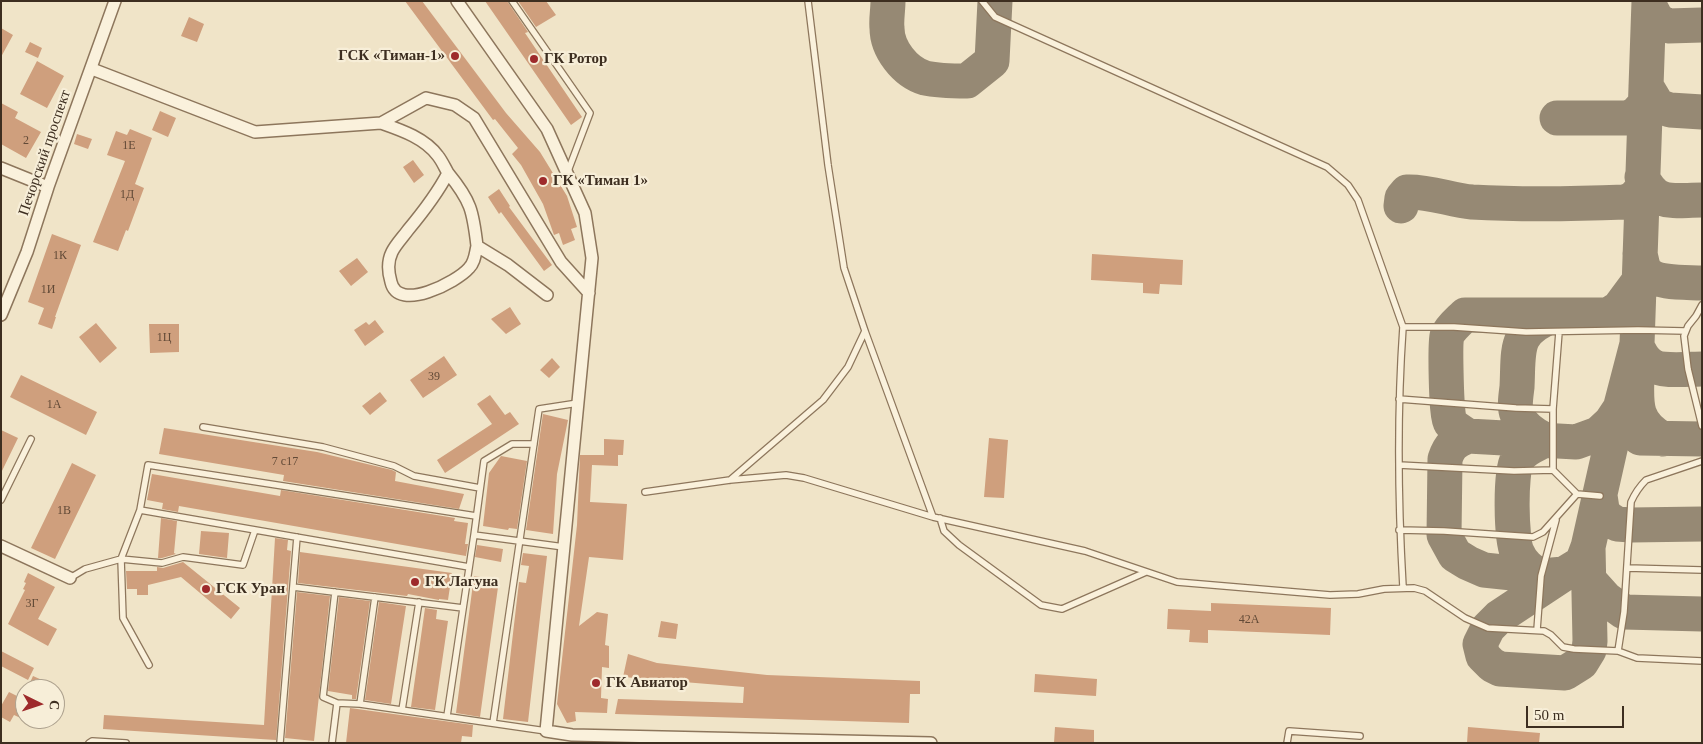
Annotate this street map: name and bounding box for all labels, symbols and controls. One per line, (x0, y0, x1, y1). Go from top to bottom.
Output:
place label: ГСК «Тиман-1» (338, 47, 445, 65)
marker: ГСК «Тиман-1» (449, 50, 461, 62)
place label: ГК Ротор (544, 50, 607, 68)
marker: ГК Ротор (528, 53, 540, 65)
street label: Печорский проспект (15, 88, 75, 218)
house number: 2 (23, 134, 29, 148)
house number: 1Е (122, 139, 136, 153)
place label: ГК «Тиман 1» (553, 172, 648, 190)
marker: ГК «Тиман 1» (537, 175, 549, 187)
house number: 1Д (120, 188, 134, 202)
house number: 1К (53, 249, 67, 263)
house number: 1И (41, 283, 55, 297)
house number: 1Ц (157, 331, 171, 345)
house number: 39 (428, 370, 440, 384)
house number: 1А (47, 398, 61, 412)
house number: 7 с17 (272, 455, 298, 469)
house number: 1В (57, 504, 71, 518)
place label: ГК Лагуна (425, 573, 498, 591)
marker: ГК Лагуна (409, 576, 421, 588)
place label: ГСК Уран (216, 580, 285, 598)
marker: ГСК Уран (200, 583, 212, 595)
house number: 3Г (26, 597, 38, 611)
house number: 42А (1239, 613, 1259, 627)
place label: ГК Авиатор (606, 674, 688, 692)
marker: ГК Авиатор (590, 677, 602, 689)
north arrow (15, 679, 65, 729)
scale bar (1528, 696, 1626, 728)
text: С (47, 699, 62, 711)
text: 50 m (1534, 707, 1564, 723)

